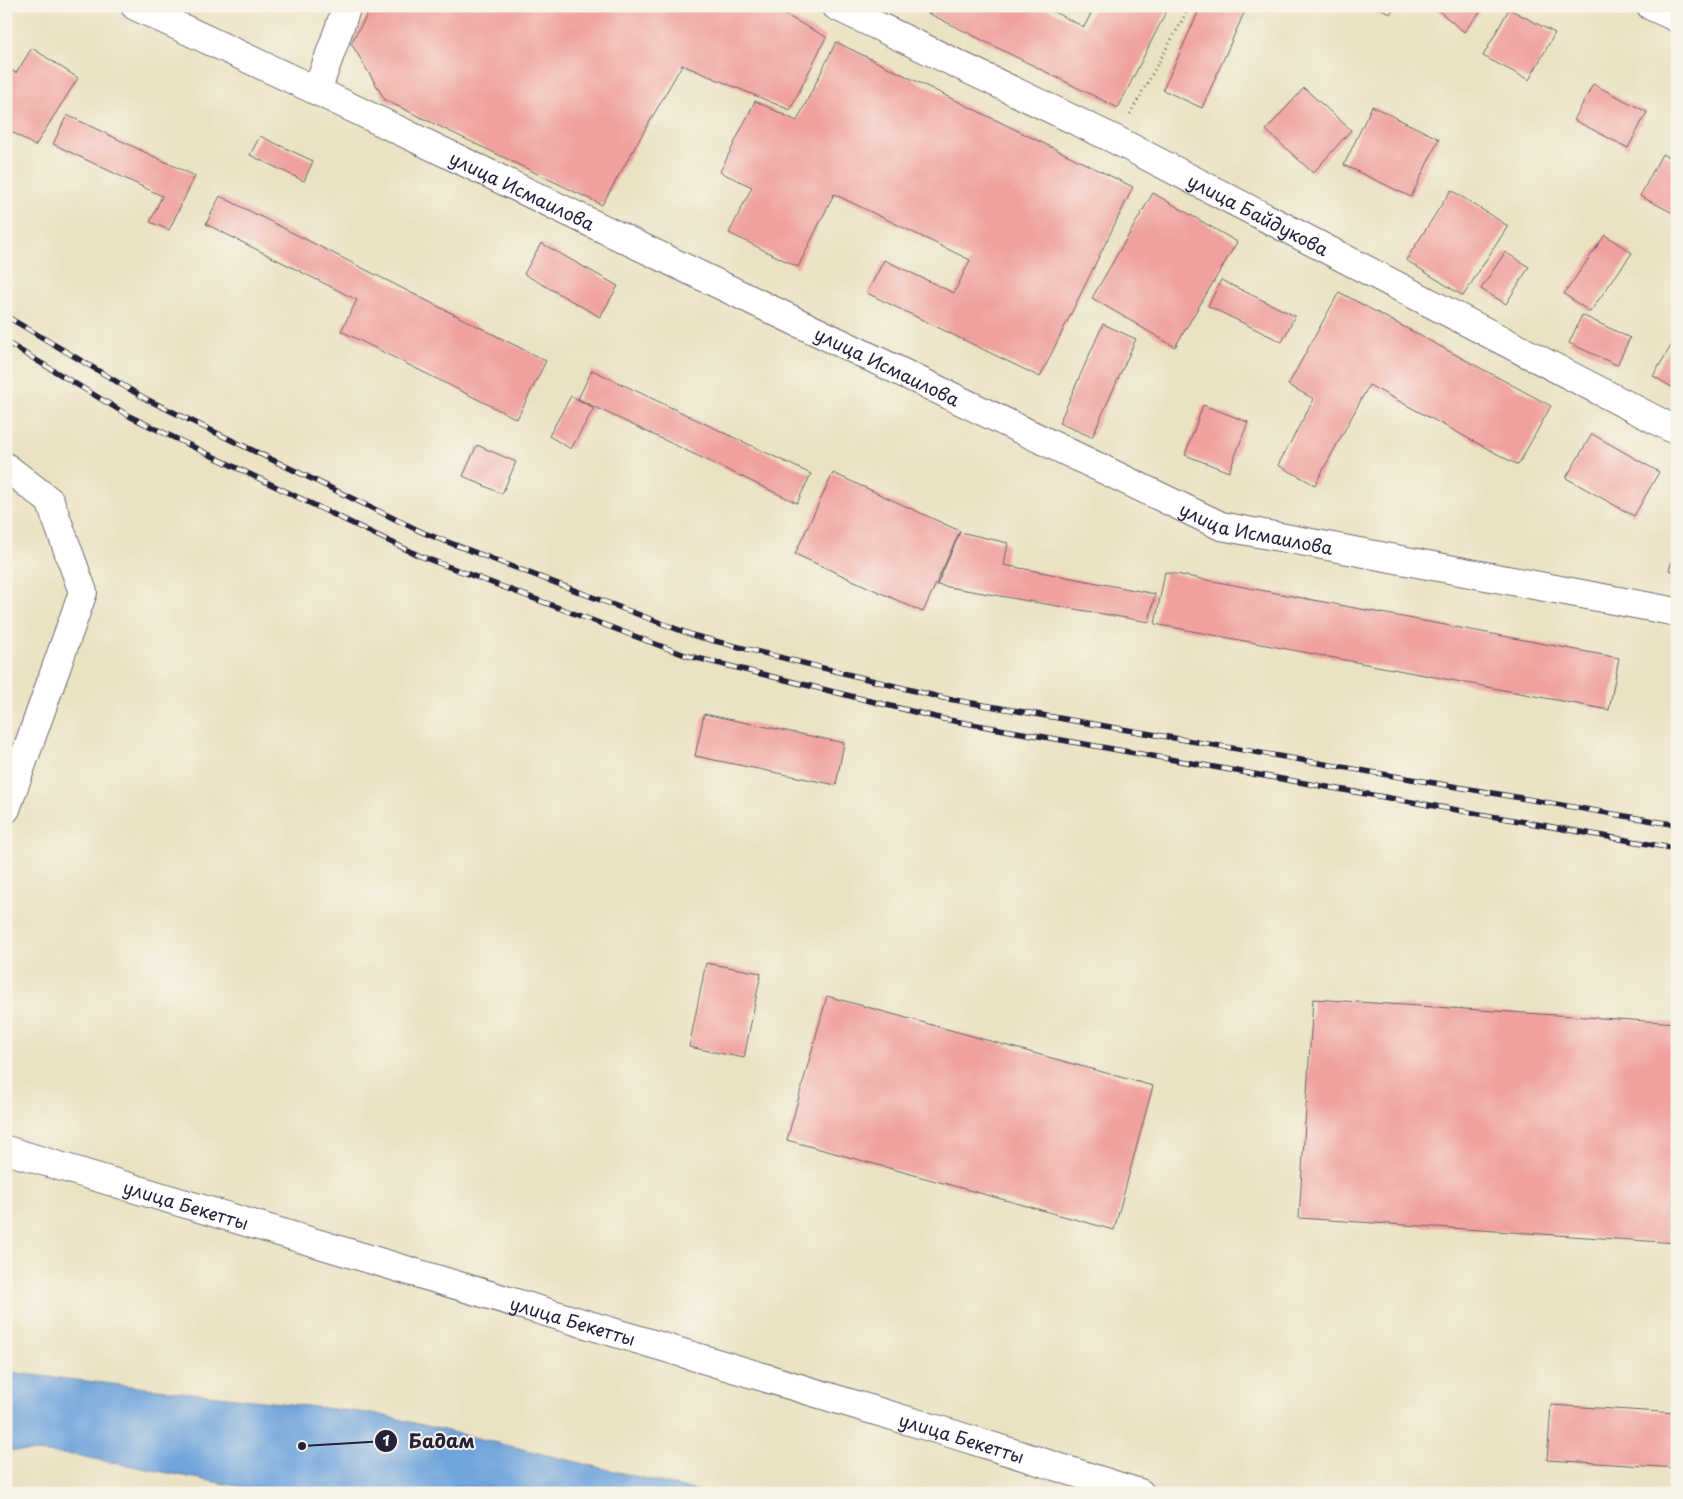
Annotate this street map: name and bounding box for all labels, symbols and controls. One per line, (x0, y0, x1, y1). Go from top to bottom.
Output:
street label: улица Исмаилова (445, 143, 600, 237)
street label: улица Байдукова (1183, 166, 1335, 262)
street label: улица Исмаилова (810, 319, 965, 412)
street label: улица Исмаилова (1175, 495, 1336, 561)
street label: улица Бекетты (120, 1172, 252, 1236)
street label: улица Бекетты (507, 1289, 639, 1352)
street label: улица Бекетты (896, 1405, 1028, 1469)
callout: Бадам (373, 1424, 485, 1458)
text: Бадам (409, 1426, 475, 1454)
text: 1 (382, 1428, 390, 1451)

